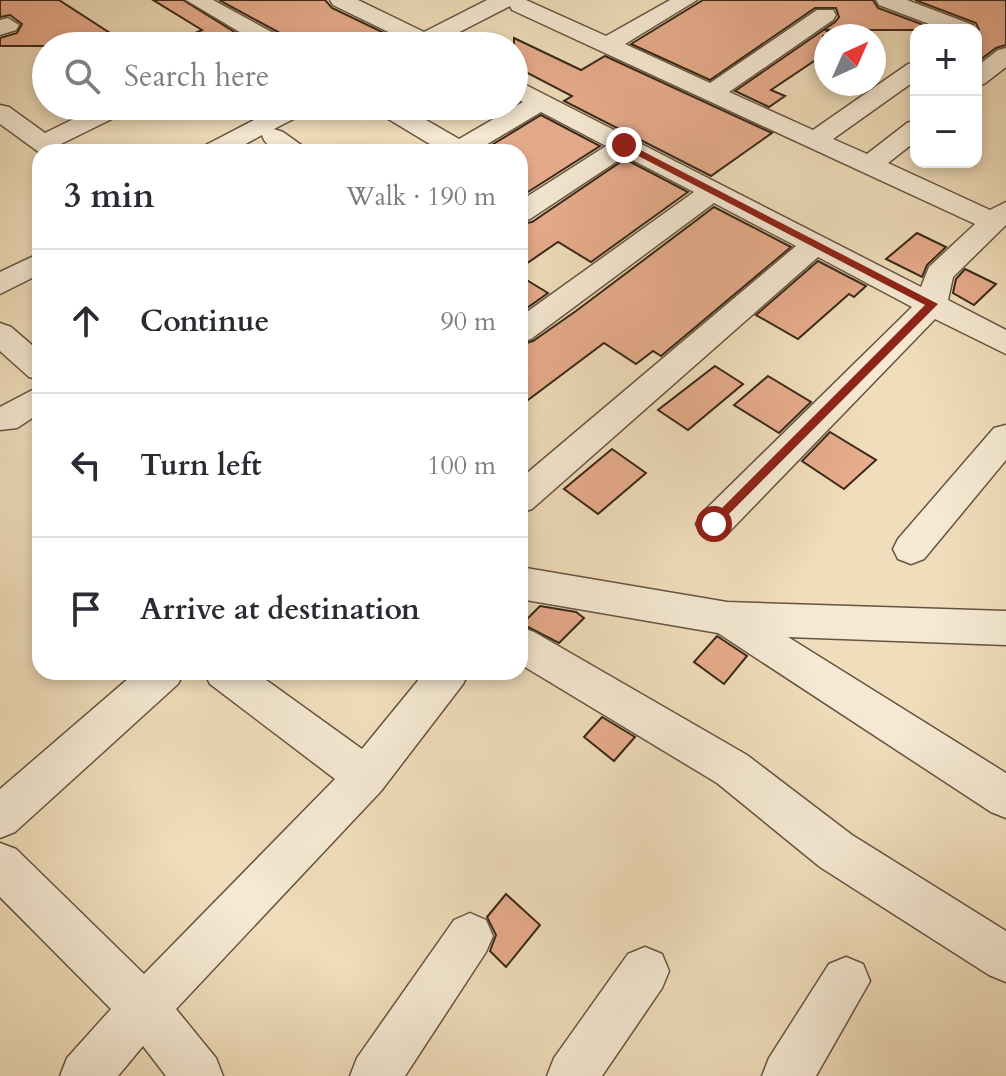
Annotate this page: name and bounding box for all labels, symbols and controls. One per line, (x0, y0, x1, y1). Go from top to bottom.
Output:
north arrow (814, 24, 886, 96)
map controls (910, 24, 982, 168)
button: + (910, 24, 982, 96)
search box (32, 32, 528, 120)
icon: search (60, 54, 104, 98)
text: Search here (124, 56, 269, 97)
button: − (910, 96, 982, 168)
route end (606, 127, 642, 163)
text: 3 min (64, 173, 155, 219)
text: Walk · 190 m (346, 179, 496, 214)
icon: ahead (64, 299, 108, 343)
text: Continue (140, 301, 269, 342)
text: 90 m (440, 304, 496, 339)
icon: left (64, 443, 108, 487)
text: Turn left (140, 445, 262, 486)
text: 100 m (427, 448, 496, 483)
route start (696, 506, 732, 542)
icon: arrive (64, 587, 108, 631)
text: Arrive at destination (140, 589, 420, 630)

